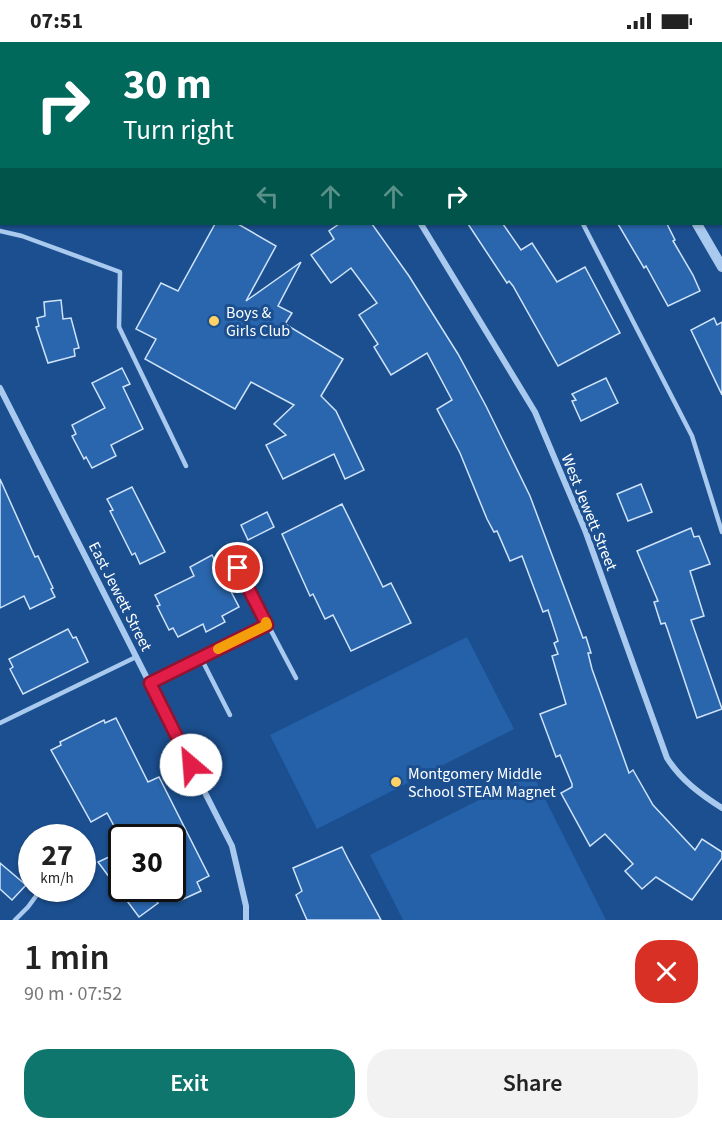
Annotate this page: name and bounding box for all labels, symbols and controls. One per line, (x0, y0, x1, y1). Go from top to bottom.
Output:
text: 07:51 (30, 5, 83, 37)
text: 30 m (123, 55, 212, 115)
icon: right (24, 66, 102, 144)
text: Turn right (123, 111, 234, 150)
icon: left (251, 180, 284, 213)
icon: ahead (314, 180, 347, 213)
icon: ahead (377, 180, 410, 213)
icon: right (440, 180, 473, 213)
place label: Boys & Girls Club (226, 302, 290, 342)
marker: Boys & Girls Club (207, 314, 221, 328)
street label: West Jewett Street (556, 451, 623, 575)
street label: East Jewett Street (83, 538, 157, 656)
pin (212, 542, 263, 593)
icon: arrive (221, 551, 254, 584)
position arrow (159, 733, 223, 797)
place label: Montgomery Middle School STEAM Magnet (408, 763, 556, 803)
marker: Montgomery Middle School STEAM Magnet (389, 775, 403, 789)
speed limit sign: 30 (108, 824, 186, 902)
text: 27 (41, 834, 73, 877)
text: km/h (40, 868, 74, 889)
text: 1 min (24, 932, 110, 983)
button: close (635, 940, 698, 1003)
text: 90 m · 07:52 (24, 980, 122, 1008)
button: Exit (24, 1049, 355, 1118)
button: Share (367, 1049, 698, 1118)

